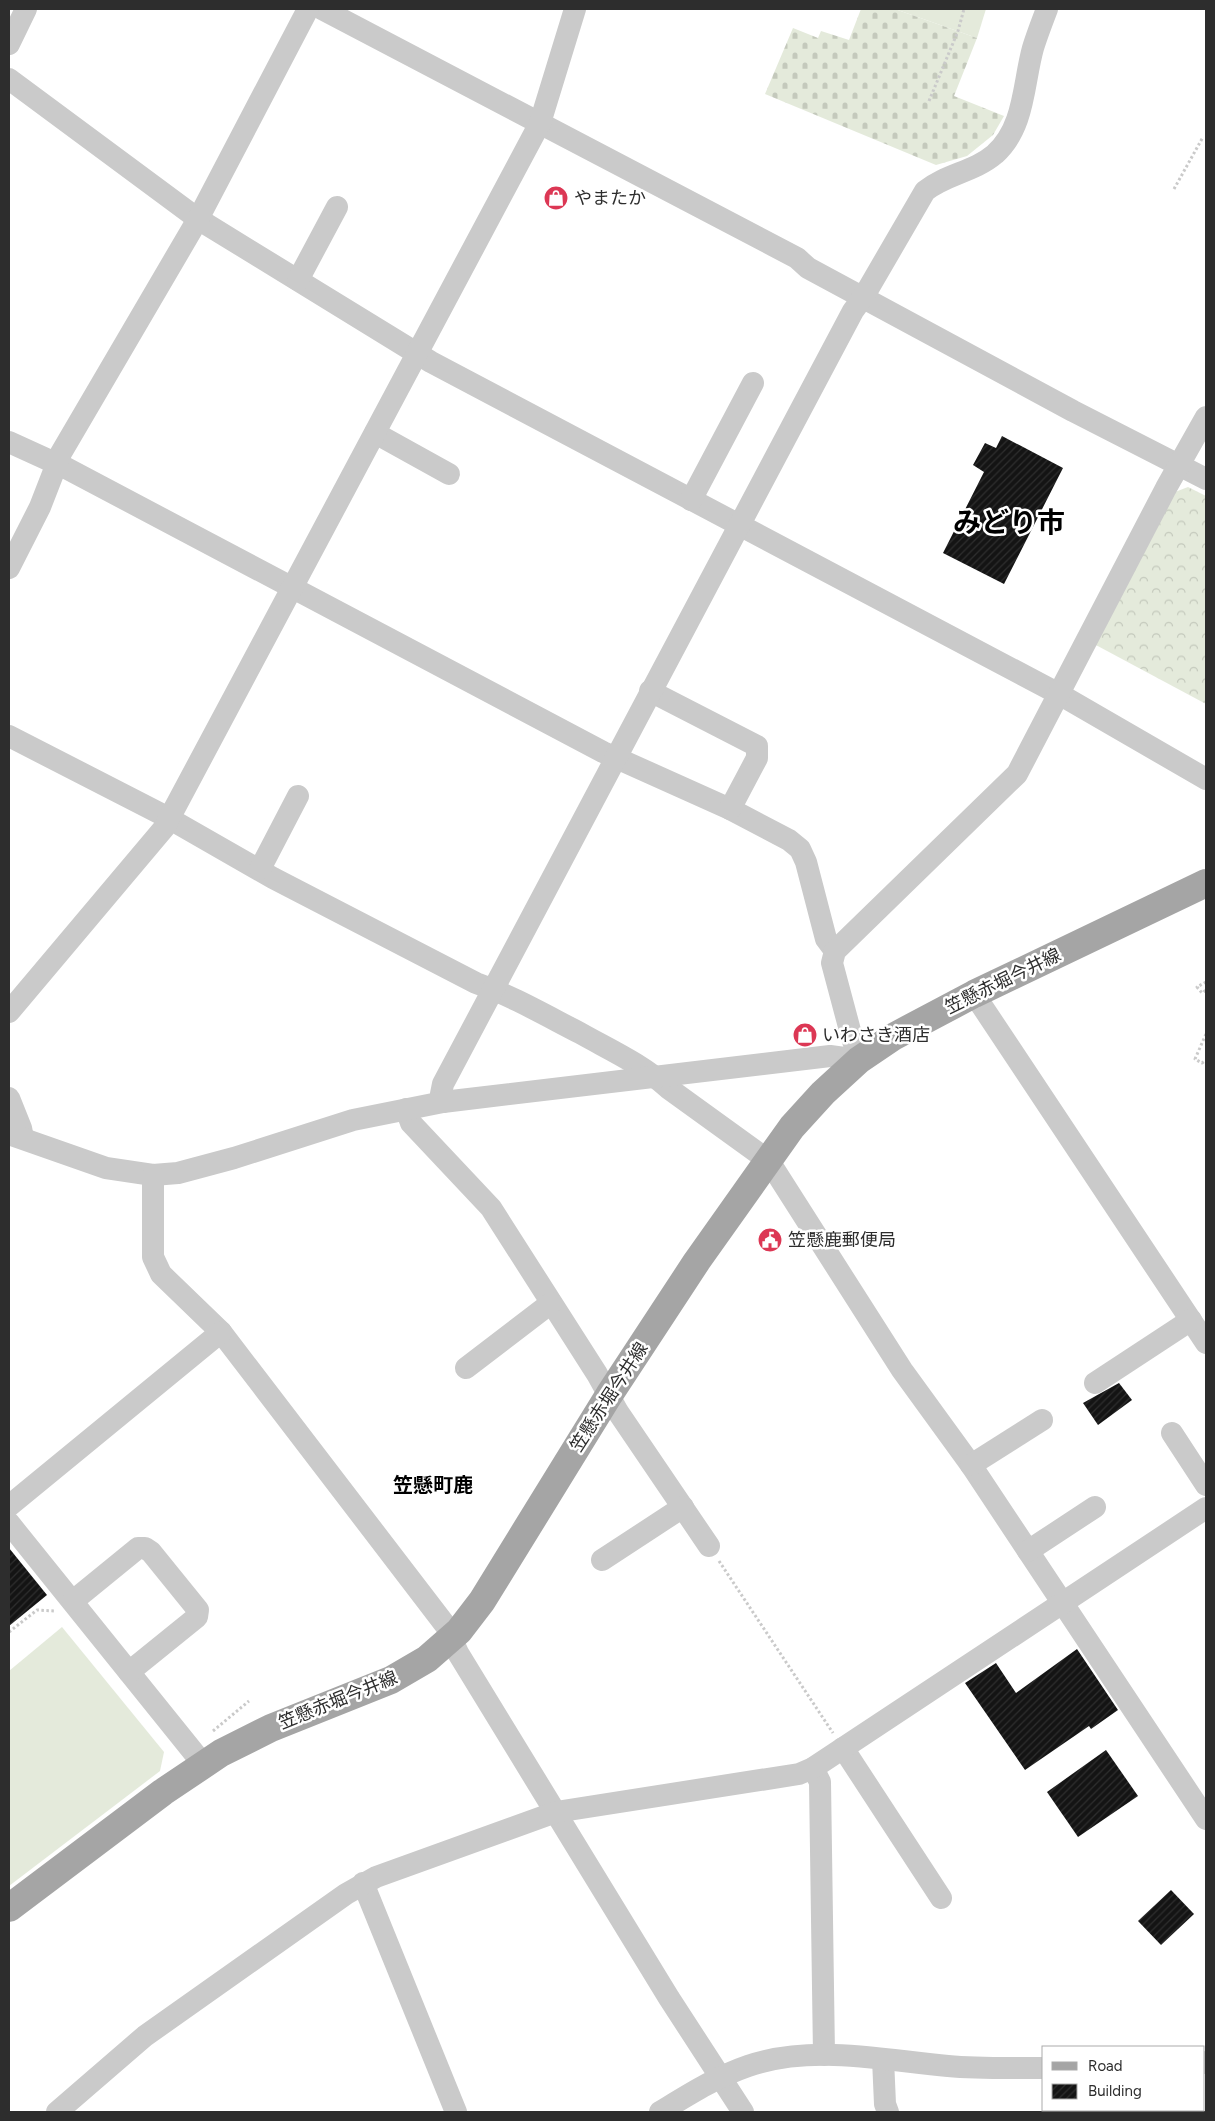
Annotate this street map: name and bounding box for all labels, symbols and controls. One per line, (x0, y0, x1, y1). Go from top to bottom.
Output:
shop icon: やまたか (543, 185, 569, 211)
place label: やまたか (574, 187, 646, 209)
district label: みどり市 (953, 505, 1065, 539)
street label: 笠懸赤堀今井線 (942, 943, 1064, 1019)
shop icon: いわさき酒店 (792, 1022, 818, 1048)
place label: いわさき酒店 (822, 1024, 930, 1046)
public building icon: 笠懸鹿郵便局 (757, 1227, 783, 1253)
place label: 笠懸鹿郵便局 (788, 1229, 896, 1251)
street label: 笠懸赤堀今井線 (565, 1338, 653, 1456)
district label: 笠懸町鹿 (393, 1473, 473, 1497)
street label: 笠懸赤堀今井線 (275, 1666, 401, 1734)
legend (1042, 2046, 1205, 2111)
text: Road (1088, 2057, 1123, 2075)
text: Building (1088, 2082, 1142, 2100)

